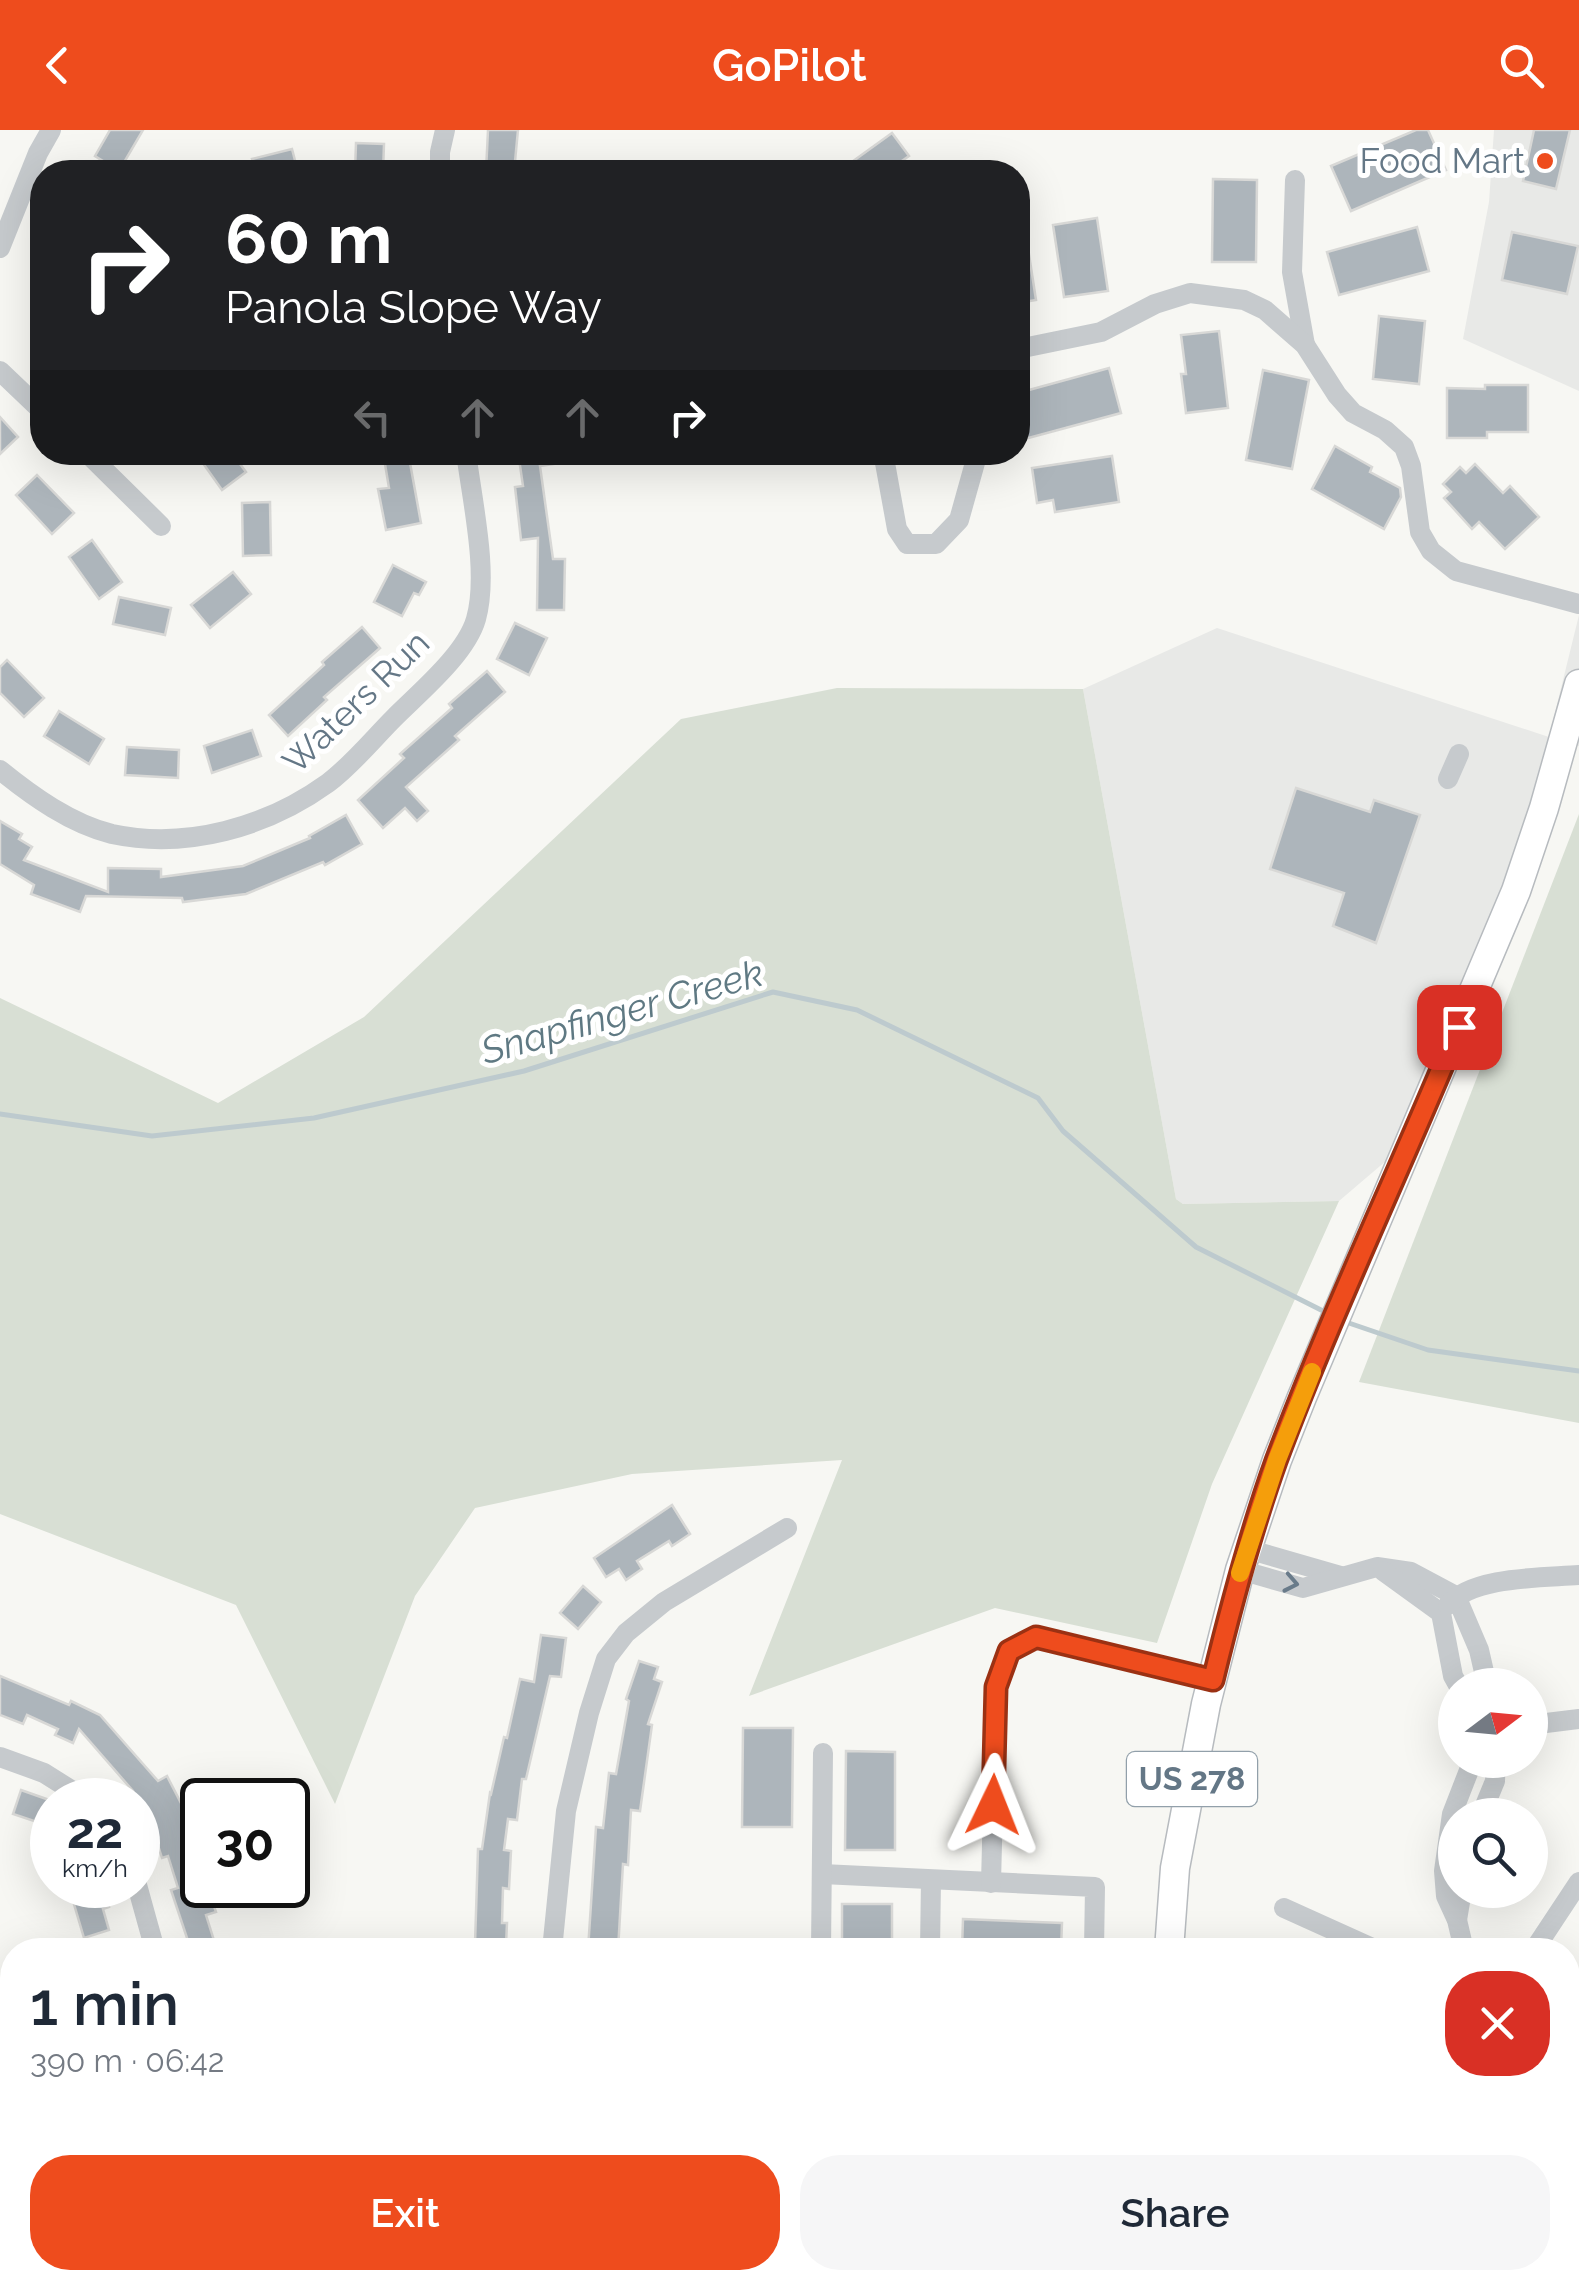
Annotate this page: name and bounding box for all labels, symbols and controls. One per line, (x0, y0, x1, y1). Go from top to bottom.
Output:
icon: back (30, 38, 85, 93)
icon: search (1494, 38, 1549, 93)
text: GoPilot (712, 39, 867, 92)
place label: Food Mart (1360, 140, 1525, 181)
marker: Food Mart (1534, 150, 1556, 172)
text: 60 m (225, 197, 392, 279)
icon: right (60, 200, 190, 330)
text: Panola Slope Way (225, 281, 602, 334)
icon: left (345, 390, 400, 445)
icon: ahead (450, 390, 505, 445)
icon: ahead (555, 390, 610, 445)
icon: right (660, 390, 715, 445)
street label: Waters Run (274, 622, 437, 782)
water label: Snapfinger Creek (475, 950, 768, 1074)
pin (1417, 985, 1502, 1070)
icon: arrive (1432, 1000, 1487, 1055)
one-way arrow (1283, 1572, 1299, 1593)
north arrow (1438, 1668, 1548, 1778)
map controls (1438, 1668, 1548, 1908)
road number: US 278 (1127, 1752, 1257, 1806)
position arrow (941, 1753, 1045, 1857)
speed limit sign: 30 (180, 1778, 310, 1908)
button: search (1438, 1798, 1548, 1908)
text: 22 (67, 1801, 123, 1860)
text: km/h (62, 1853, 128, 1883)
text: 1 min (30, 1969, 179, 2039)
button: close (1445, 1971, 1550, 2076)
text: 390 m · 06:42 (30, 2042, 224, 2079)
button: Exit (30, 2155, 780, 2270)
button: Share (800, 2155, 1550, 2270)

